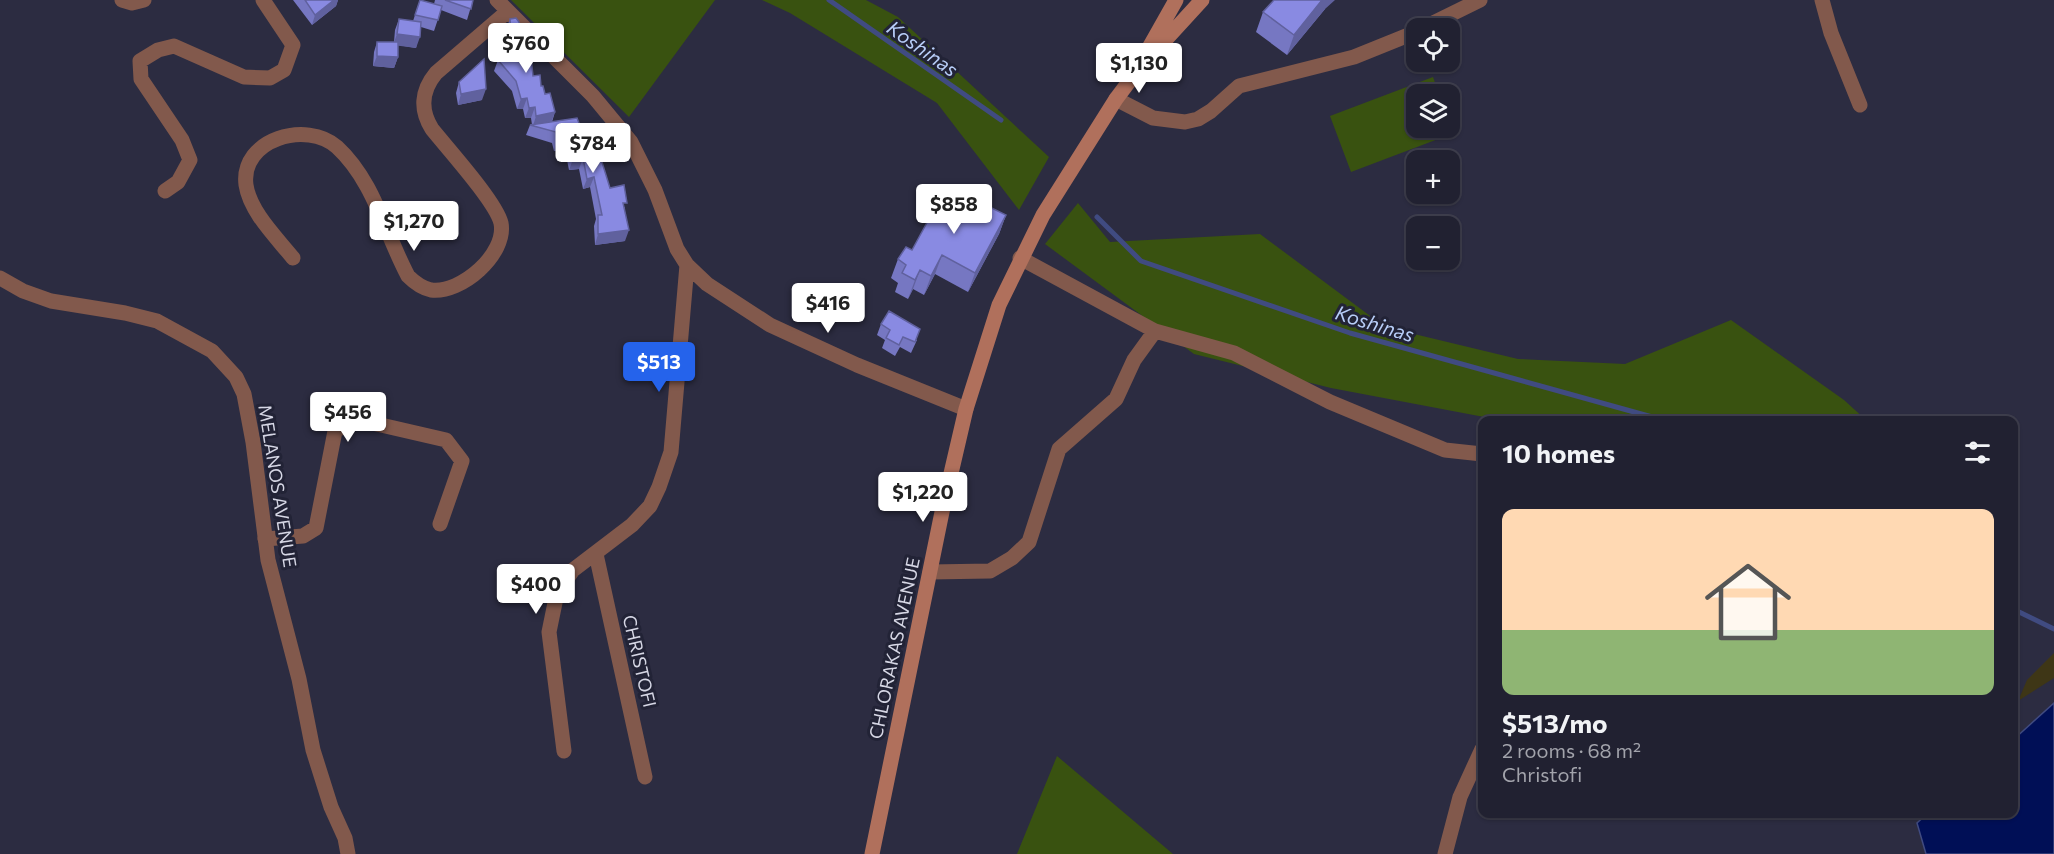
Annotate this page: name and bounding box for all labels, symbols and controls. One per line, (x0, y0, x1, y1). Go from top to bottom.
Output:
water label: Koshinas (883, 15, 963, 81)
map controls (1406, 18, 1460, 270)
button: locate (1406, 18, 1460, 72)
pin: $760 (490, 23, 562, 74)
text: $760 (502, 30, 550, 54)
pin: $1,130 (1090, 43, 1188, 94)
text: $1,130 (1110, 50, 1168, 74)
button: layers (1406, 84, 1460, 138)
pin: $784 (557, 123, 629, 174)
text: $784 (570, 130, 617, 154)
button: + (1406, 150, 1460, 204)
pin: $858 (918, 184, 990, 235)
text: $858 (930, 191, 978, 215)
pin: $1,270 (365, 201, 463, 252)
text: $1,270 (384, 208, 444, 232)
button: − (1406, 216, 1460, 270)
pin: $416 (792, 283, 864, 334)
text: $416 (806, 290, 850, 314)
water label: Koshinas (1333, 300, 1417, 346)
pin: $513 (623, 342, 695, 393)
text: $513 (637, 349, 681, 373)
pin: $456 (312, 392, 384, 443)
text: $456 (324, 399, 372, 423)
street label: MELANOS AVENUE (254, 403, 302, 569)
icon: filters (1961, 436, 1994, 469)
text: 10 homes (1502, 437, 1615, 468)
pin: $1,220 (874, 472, 972, 523)
text: $1,220 (892, 479, 954, 503)
icon: home (1694, 548, 1802, 656)
street label: CHLORAKAS AVENUE (864, 555, 924, 741)
pin: $400 (500, 564, 572, 615)
text: $400 (511, 571, 561, 595)
street label: CHRISTOFI (619, 613, 661, 709)
text: $513/mo (1502, 707, 1608, 738)
text: 2 rooms · 68 m² (1502, 738, 1641, 762)
text: Christofi (1502, 762, 1582, 786)

